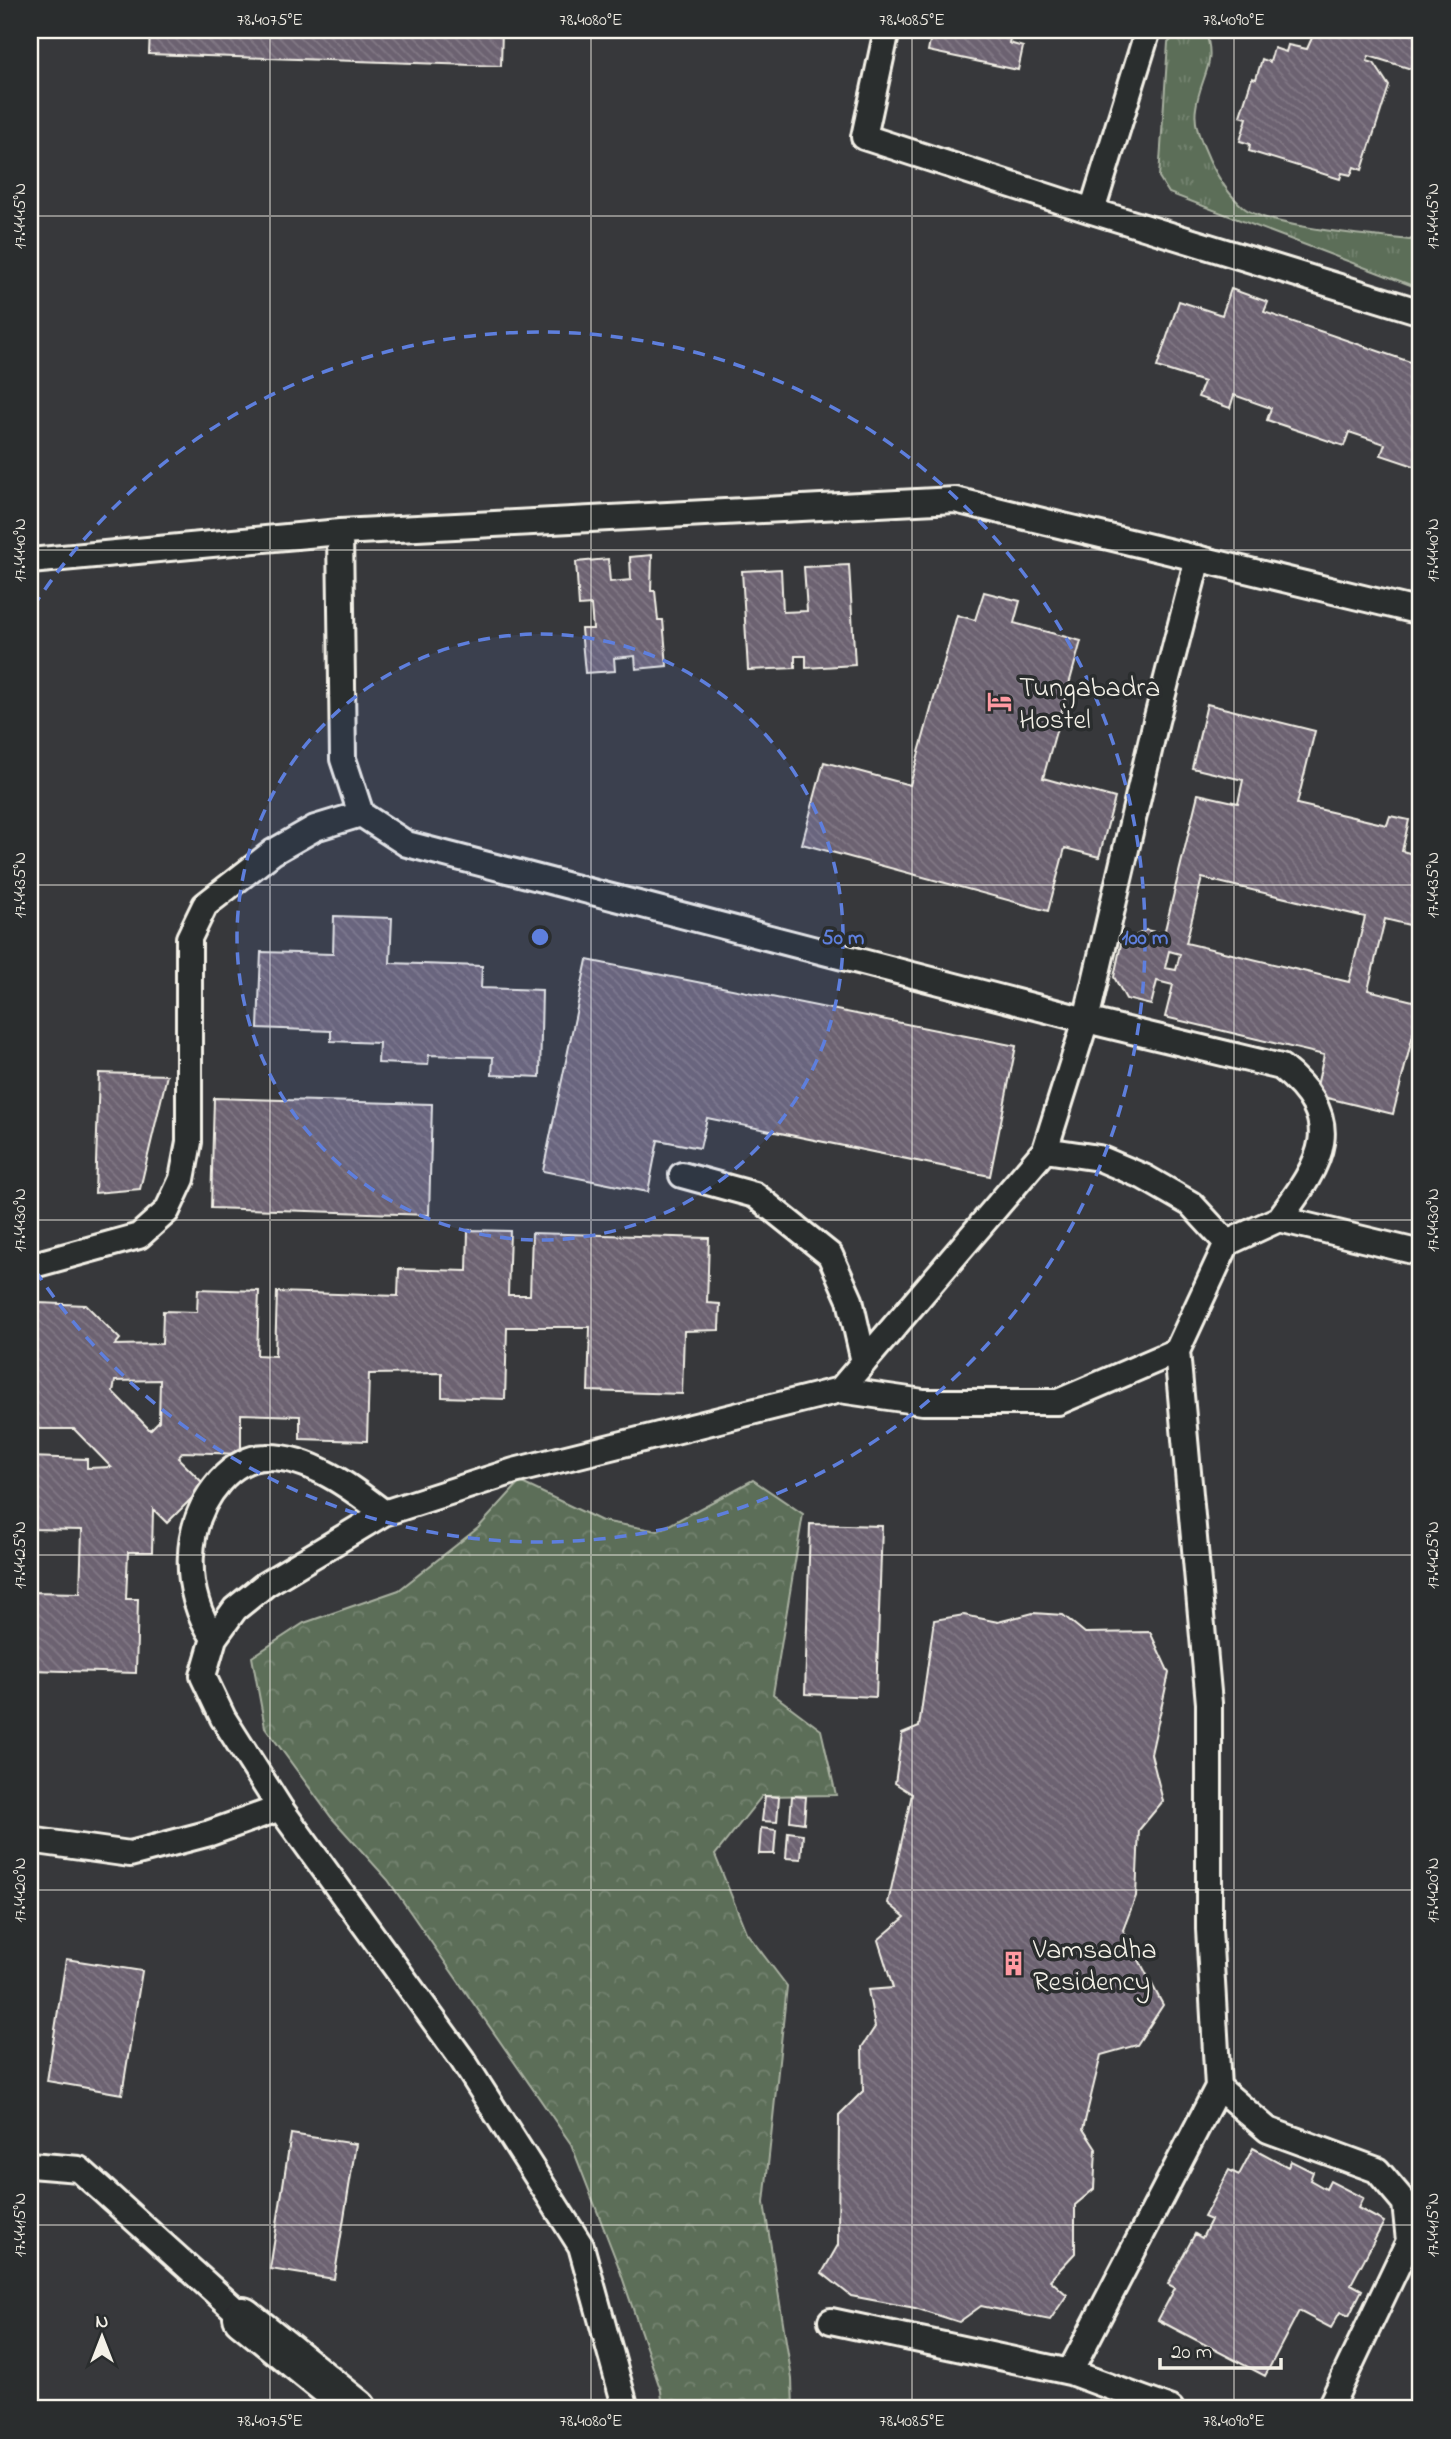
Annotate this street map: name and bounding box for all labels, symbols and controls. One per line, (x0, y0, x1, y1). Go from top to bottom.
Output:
text: 78.4075°E (237, 8, 303, 34)
text: 78.4080°E (559, 8, 623, 34)
text: 78.4085°E (879, 8, 945, 34)
text: 78.4090°E (1203, 8, 1265, 34)
text: 17.4445°N (8, 183, 34, 249)
text: 17.4445°N (1421, 183, 1447, 249)
text: 17.4440°N (8, 518, 34, 582)
text: 17.4440°N (1421, 518, 1447, 582)
place label: Tungabadra Hostel (1019, 669, 1160, 742)
hotel icon: Tungabadra Hostel (985, 688, 1013, 716)
text: 17.4435°N (8, 852, 34, 918)
text: 17.4435°N (1421, 852, 1447, 918)
text: 50 m (822, 924, 864, 954)
text: 100 m (1122, 924, 1168, 954)
centre of rings (528, 925, 552, 949)
text: 17.4430°N (8, 1188, 34, 1252)
text: 17.4430°N (1421, 1188, 1447, 1252)
text: 17.4425°N (8, 1521, 34, 1589)
text: 17.4425°N (1421, 1521, 1447, 1589)
text: 17.4420°N (8, 1857, 34, 1923)
text: 17.4420°N (1421, 1857, 1447, 1923)
place label: Vamsadha Residency (1032, 1931, 1157, 2004)
building icon: Vamsadha Residency (999, 1950, 1027, 1978)
text: 17.4415°N (8, 2193, 34, 2257)
text: 17.4415°N (1421, 2193, 1447, 2257)
north arrow (66, 2302, 136, 2372)
text: N (96, 2309, 109, 2336)
scale bar (1160, 2327, 1281, 2371)
text: 20 m (1171, 2338, 1212, 2368)
text: 78.4075°E (237, 2409, 303, 2435)
text: 78.4080°E (559, 2409, 623, 2435)
text: 78.4085°E (879, 2409, 945, 2435)
text: 78.4090°E (1203, 2409, 1265, 2435)

